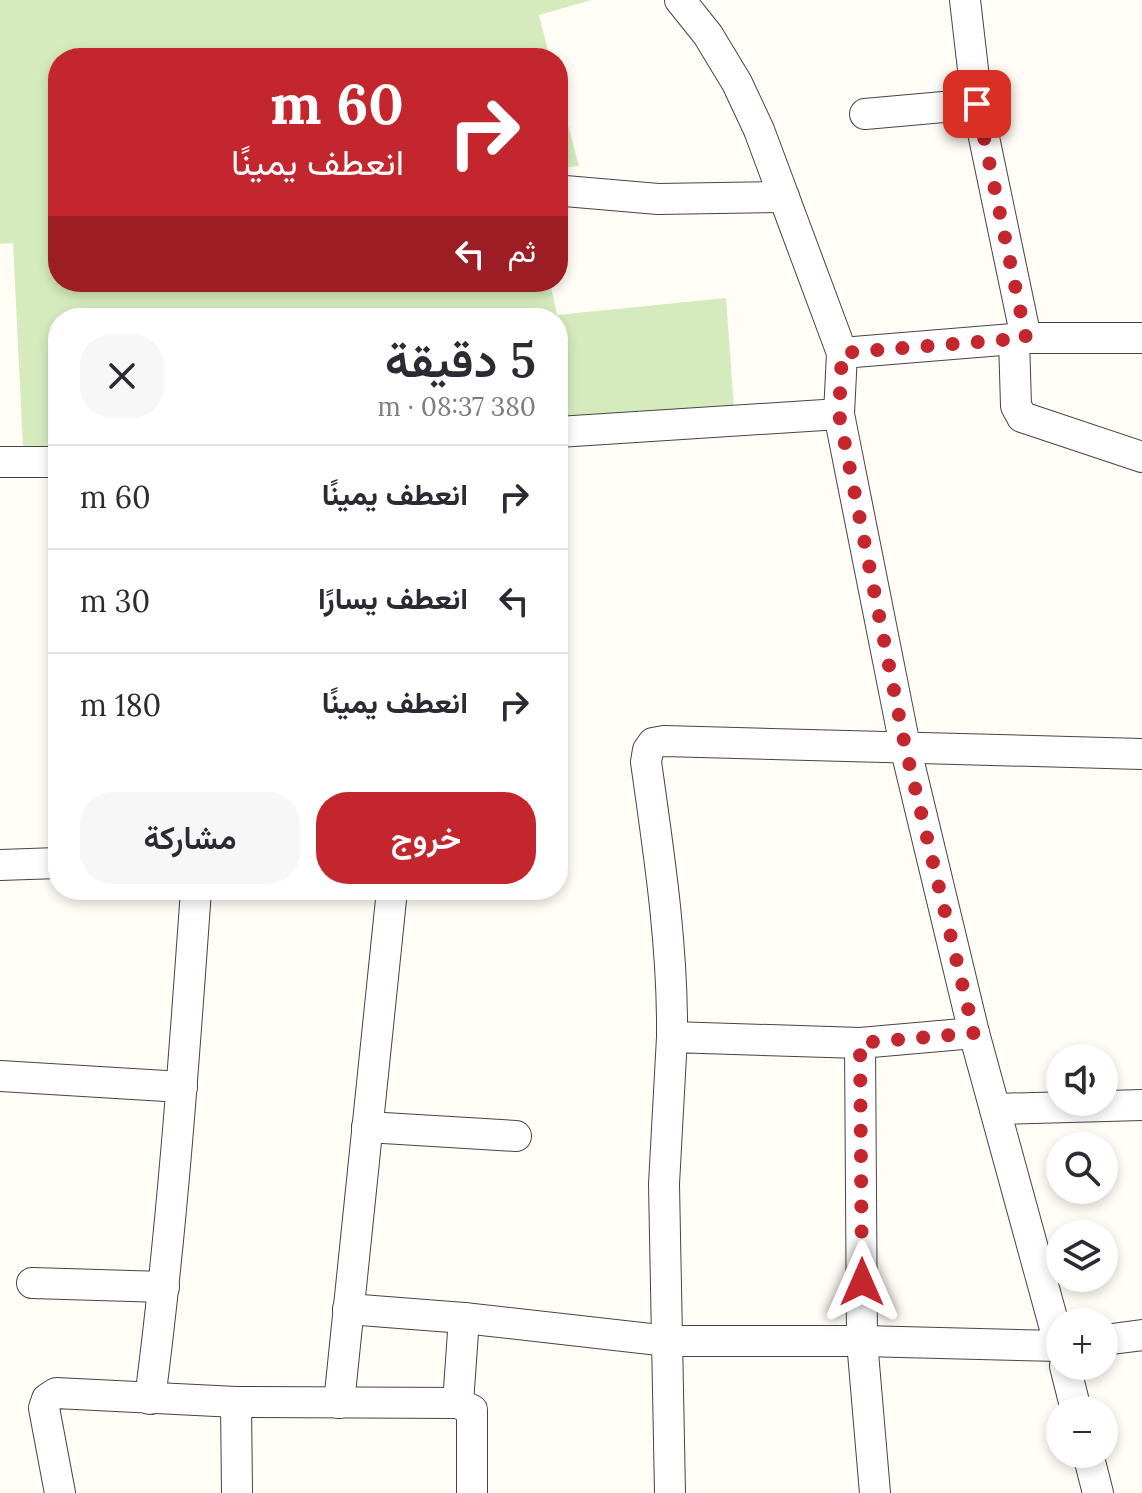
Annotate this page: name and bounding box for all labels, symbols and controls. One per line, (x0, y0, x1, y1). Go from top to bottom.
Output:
text: 60 m (270, 68, 404, 139)
pin (943, 70, 1011, 138)
icon: right (432, 80, 536, 184)
icon: arrive (955, 82, 999, 126)
text: انعطف يمينًا (231, 139, 404, 185)
icon: left (448, 232, 492, 276)
text: ثم (508, 232, 536, 270)
text: 5 دقيقة (385, 329, 536, 390)
button: close (80, 334, 164, 418)
text: 380 m · 08:37 (377, 390, 536, 423)
text: انعطف يمينًا (322, 475, 468, 513)
icon: right (492, 475, 536, 519)
text: 60 m (80, 478, 151, 516)
text: انعطف يسارًا (318, 579, 468, 617)
icon: left (492, 579, 536, 623)
text: 30 m (80, 582, 150, 620)
text: انعطف يمينًا (322, 683, 468, 721)
icon: right (492, 683, 536, 727)
text: 180 m (80, 686, 161, 724)
button: مشاركة (80, 792, 300, 884)
button: خروج (316, 792, 536, 884)
map controls (1046, 1044, 1118, 1468)
button: sound (1046, 1044, 1118, 1116)
button: search (1046, 1132, 1118, 1204)
button: layers (1046, 1220, 1118, 1292)
position arrow (820, 1240, 904, 1324)
button: + (1046, 1308, 1118, 1380)
button: − (1046, 1396, 1118, 1468)

